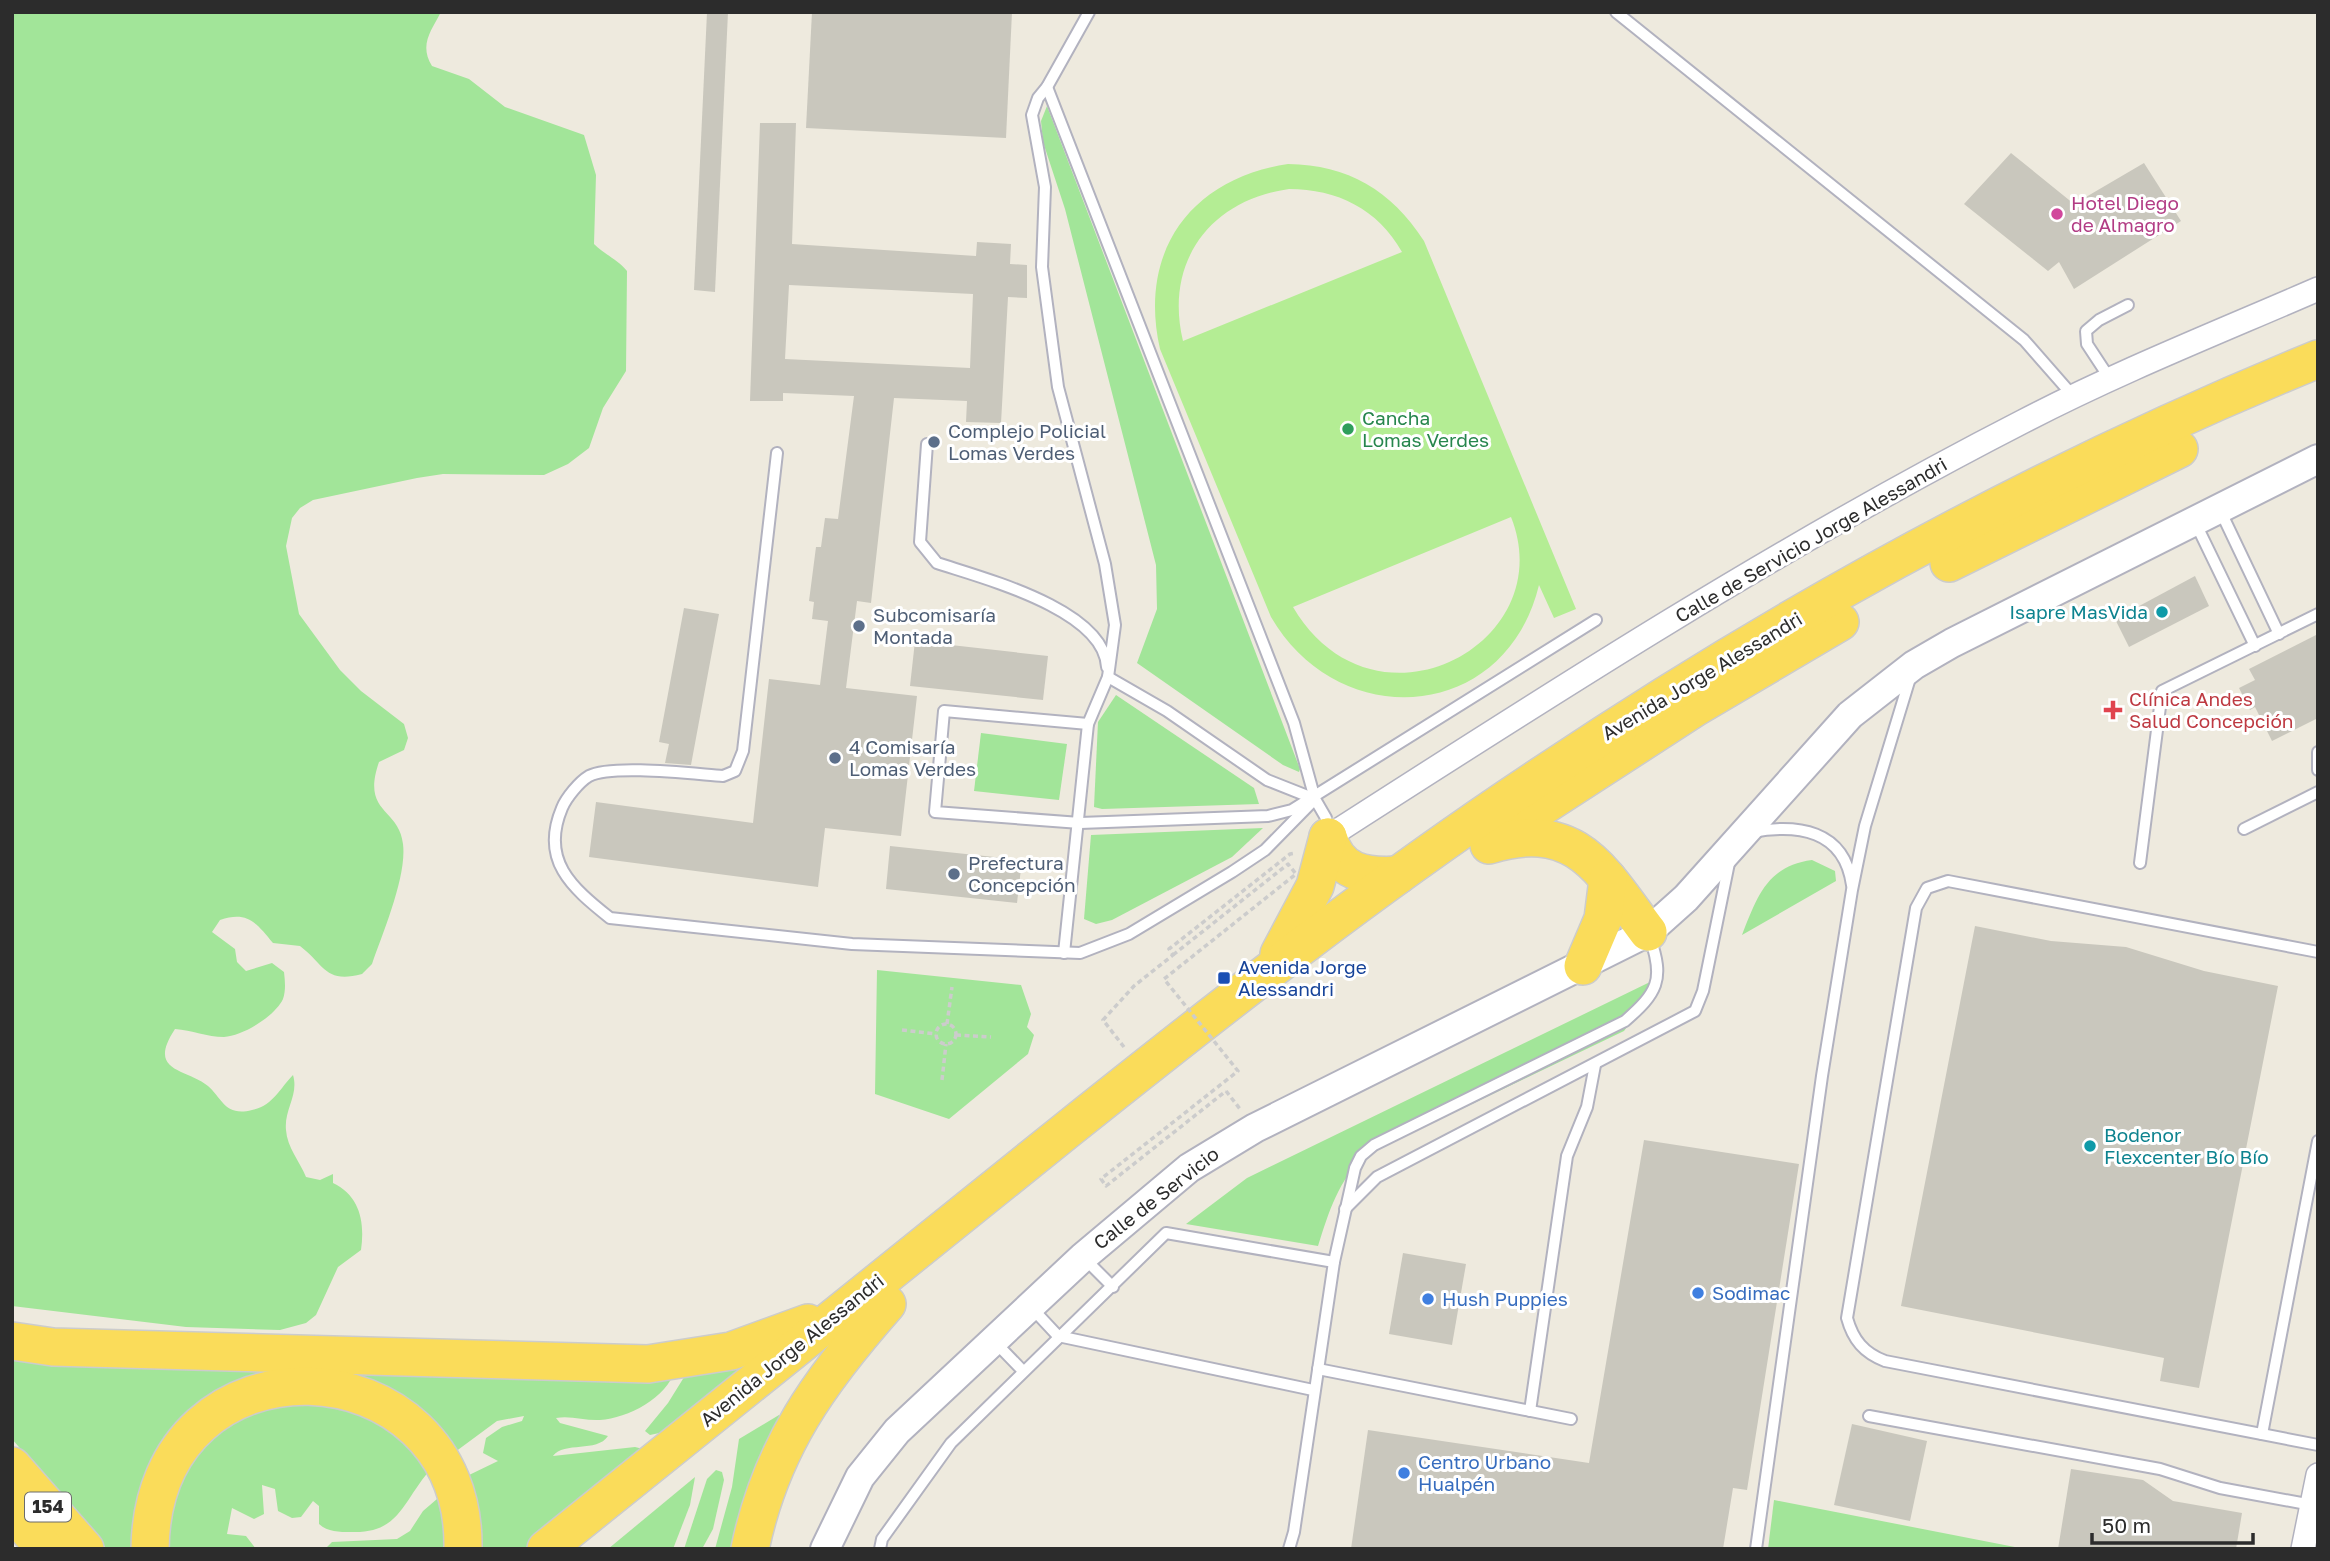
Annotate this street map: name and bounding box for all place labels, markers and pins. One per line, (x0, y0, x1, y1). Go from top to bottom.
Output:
place label: Hotel Diego de Almagro (2071, 191, 2179, 236)
marker: Hotel Diego de Almagro (2049, 206, 2065, 222)
place label: Cancha Lomas Verdes (1362, 406, 1489, 451)
place label: Complejo Policial Lomas Verdes (948, 419, 1106, 464)
marker: Cancha Lomas Verdes (1340, 421, 1356, 437)
marker: Complejo Policial Lomas Verdes (926, 434, 942, 450)
place label: Isapre MasVida (2009, 600, 2148, 623)
place label: Subcomisaría Montada (873, 603, 996, 648)
marker: Isapre MasVida (2154, 604, 2170, 620)
marker: Subcomisaría Montada (851, 618, 867, 634)
place label: Clínica Andes Salud Concepción (2129, 687, 2294, 732)
marker: Clínica Andes Salud Concepción (2103, 700, 2123, 720)
place label: 4 Comisaría Lomas Verdes (849, 735, 976, 780)
marker: 4 Comisaría Lomas Verdes (827, 750, 843, 766)
place label: Prefectura Concepción (968, 851, 1076, 896)
marker: Prefectura Concepción (946, 866, 962, 882)
place label: Avenida Jorge Alessandri (1238, 955, 1367, 1000)
marker: Avenida Jorge Alessandri (1216, 970, 1232, 986)
place label: Bodenor Flexcenter Bío Bío (2104, 1123, 2269, 1168)
marker: Bodenor Flexcenter Bío Bío (2082, 1138, 2098, 1154)
place label: Sodimac (1712, 1281, 1790, 1304)
marker: Sodimac (1690, 1285, 1706, 1301)
place label: Hush Puppies (1442, 1287, 1568, 1310)
marker: Hush Puppies (1420, 1291, 1436, 1307)
place label: Centro Urbano Hualpén (1418, 1450, 1551, 1495)
marker: Centro Urbano Hualpén (1396, 1465, 1412, 1481)

